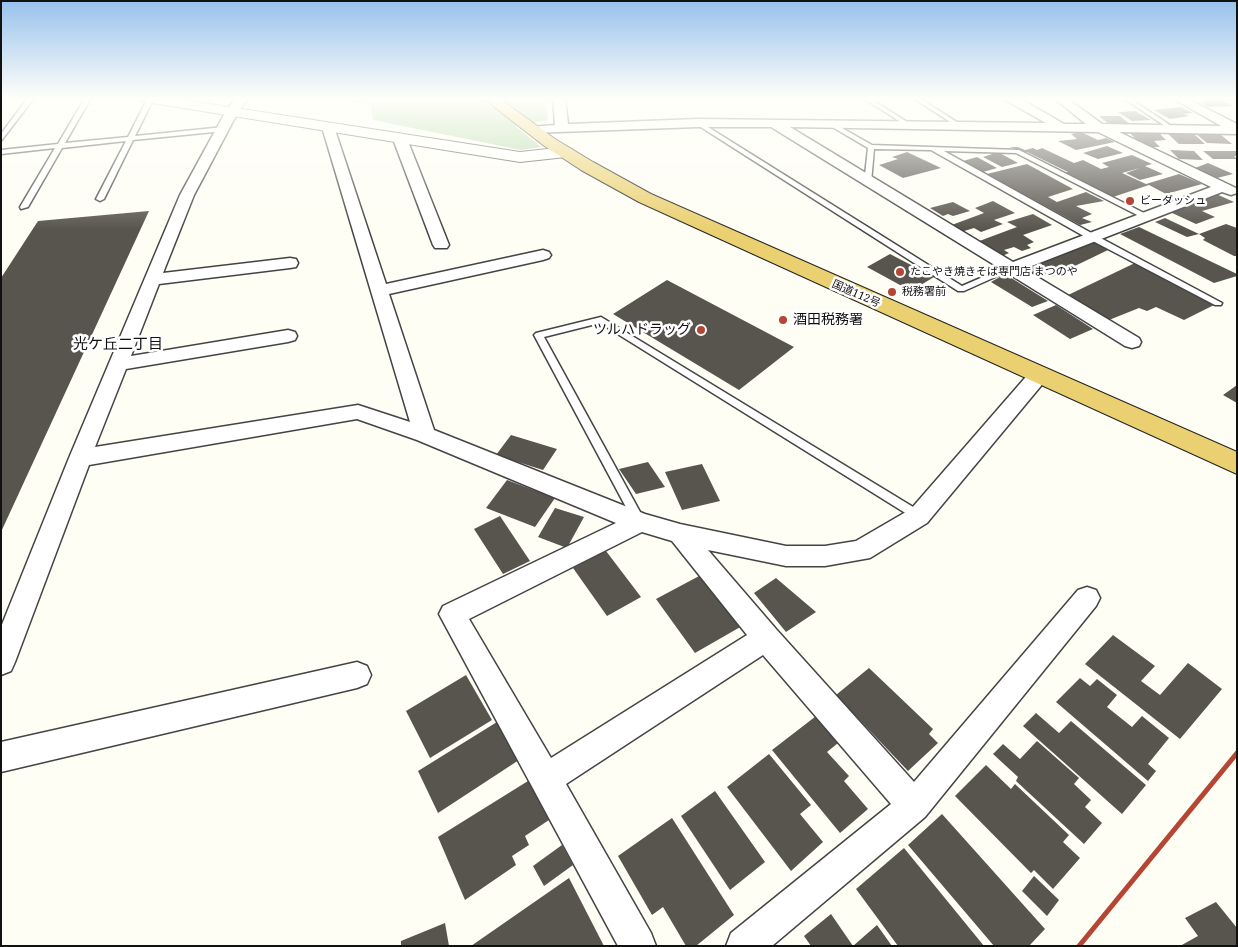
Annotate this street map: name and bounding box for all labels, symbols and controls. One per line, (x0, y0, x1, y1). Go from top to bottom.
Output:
place label: ビーダッシュ (1140, 194, 1206, 208)
marker: ビーダッシュ (1124, 195, 1136, 207)
place label: たこやき焼きそば専門店 まつのや (910, 265, 1078, 279)
marker: たこやき焼きそば専門店 まつのや (894, 266, 906, 278)
street label: 国道112号 (830, 278, 882, 310)
place label: 税務署前 (902, 285, 946, 299)
marker: 税務署前 (886, 286, 898, 298)
place label: 酒田税務署 (793, 312, 863, 328)
marker: 酒田税務署 (777, 314, 789, 326)
place label: ツルハドラッグ (593, 322, 691, 338)
marker: ツルハドラッグ (695, 324, 707, 336)
district label: 光ケ丘二丁目 (73, 336, 163, 354)

